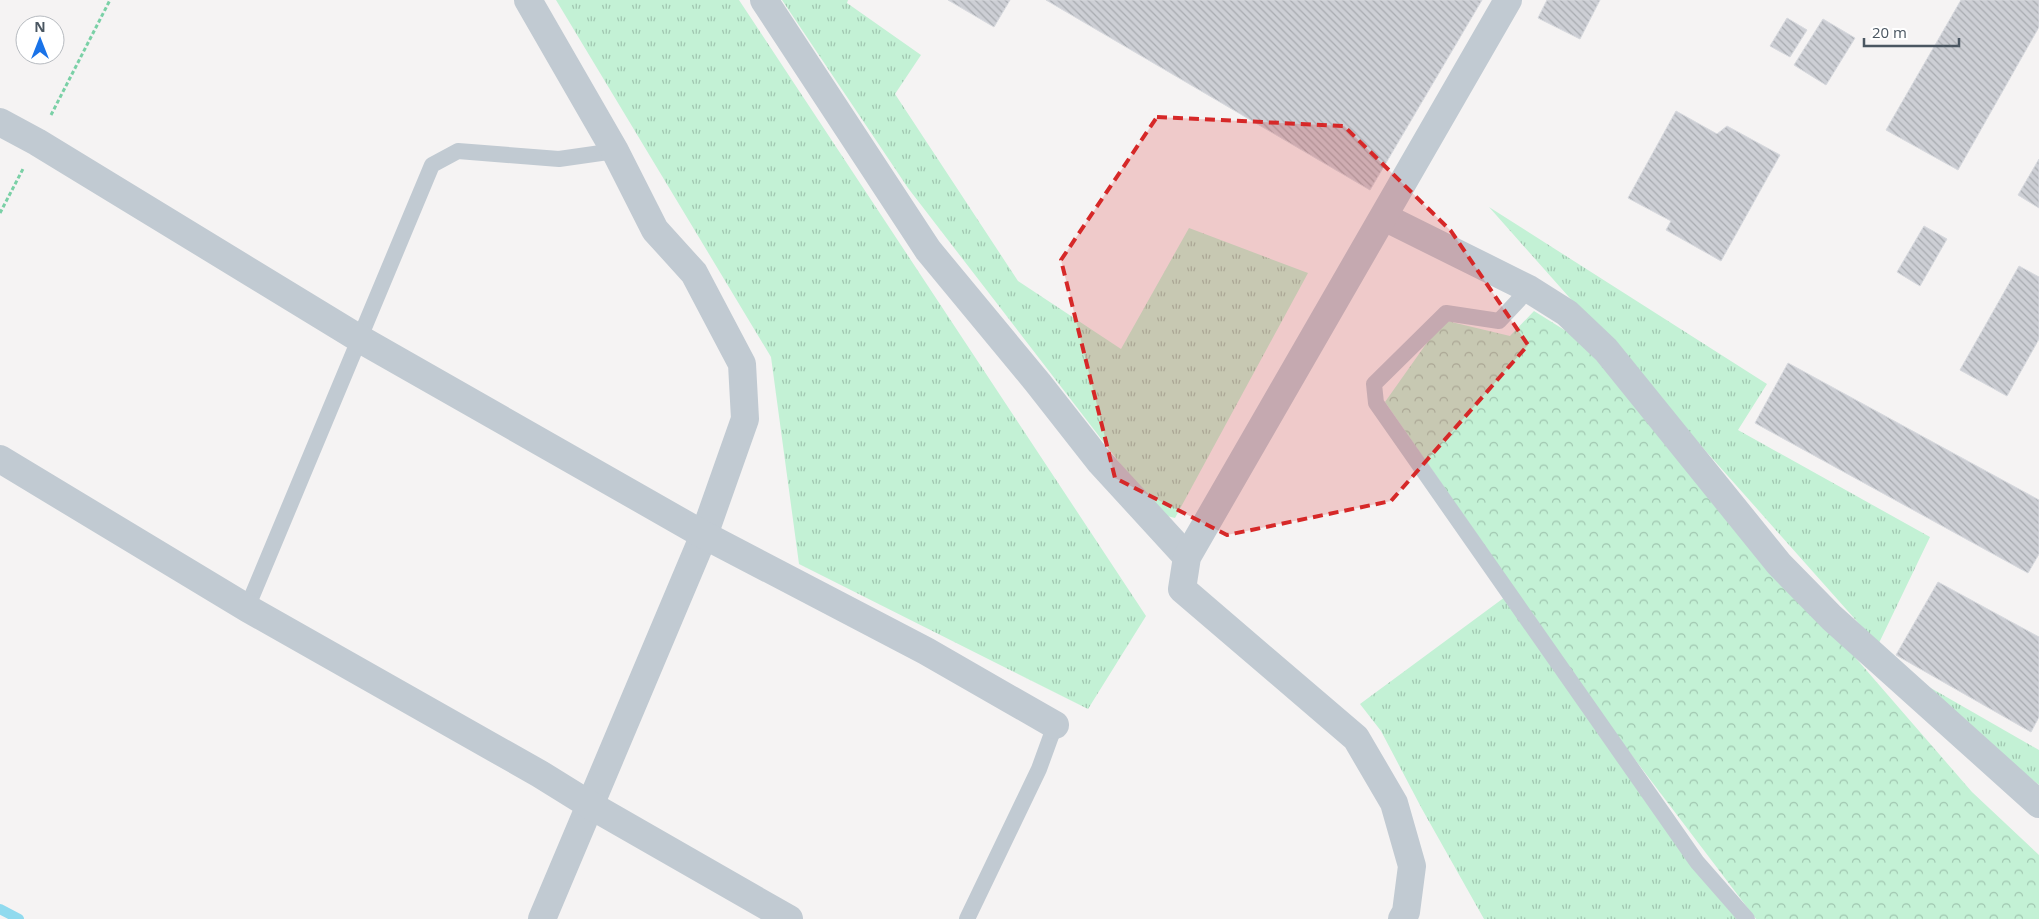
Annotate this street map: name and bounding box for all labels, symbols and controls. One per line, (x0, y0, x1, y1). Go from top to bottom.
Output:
north arrow (15, 15, 65, 65)
scale bar (1864, 15, 1959, 47)
text: N (34, 17, 46, 36)
text: 20 m (1872, 22, 1907, 42)

